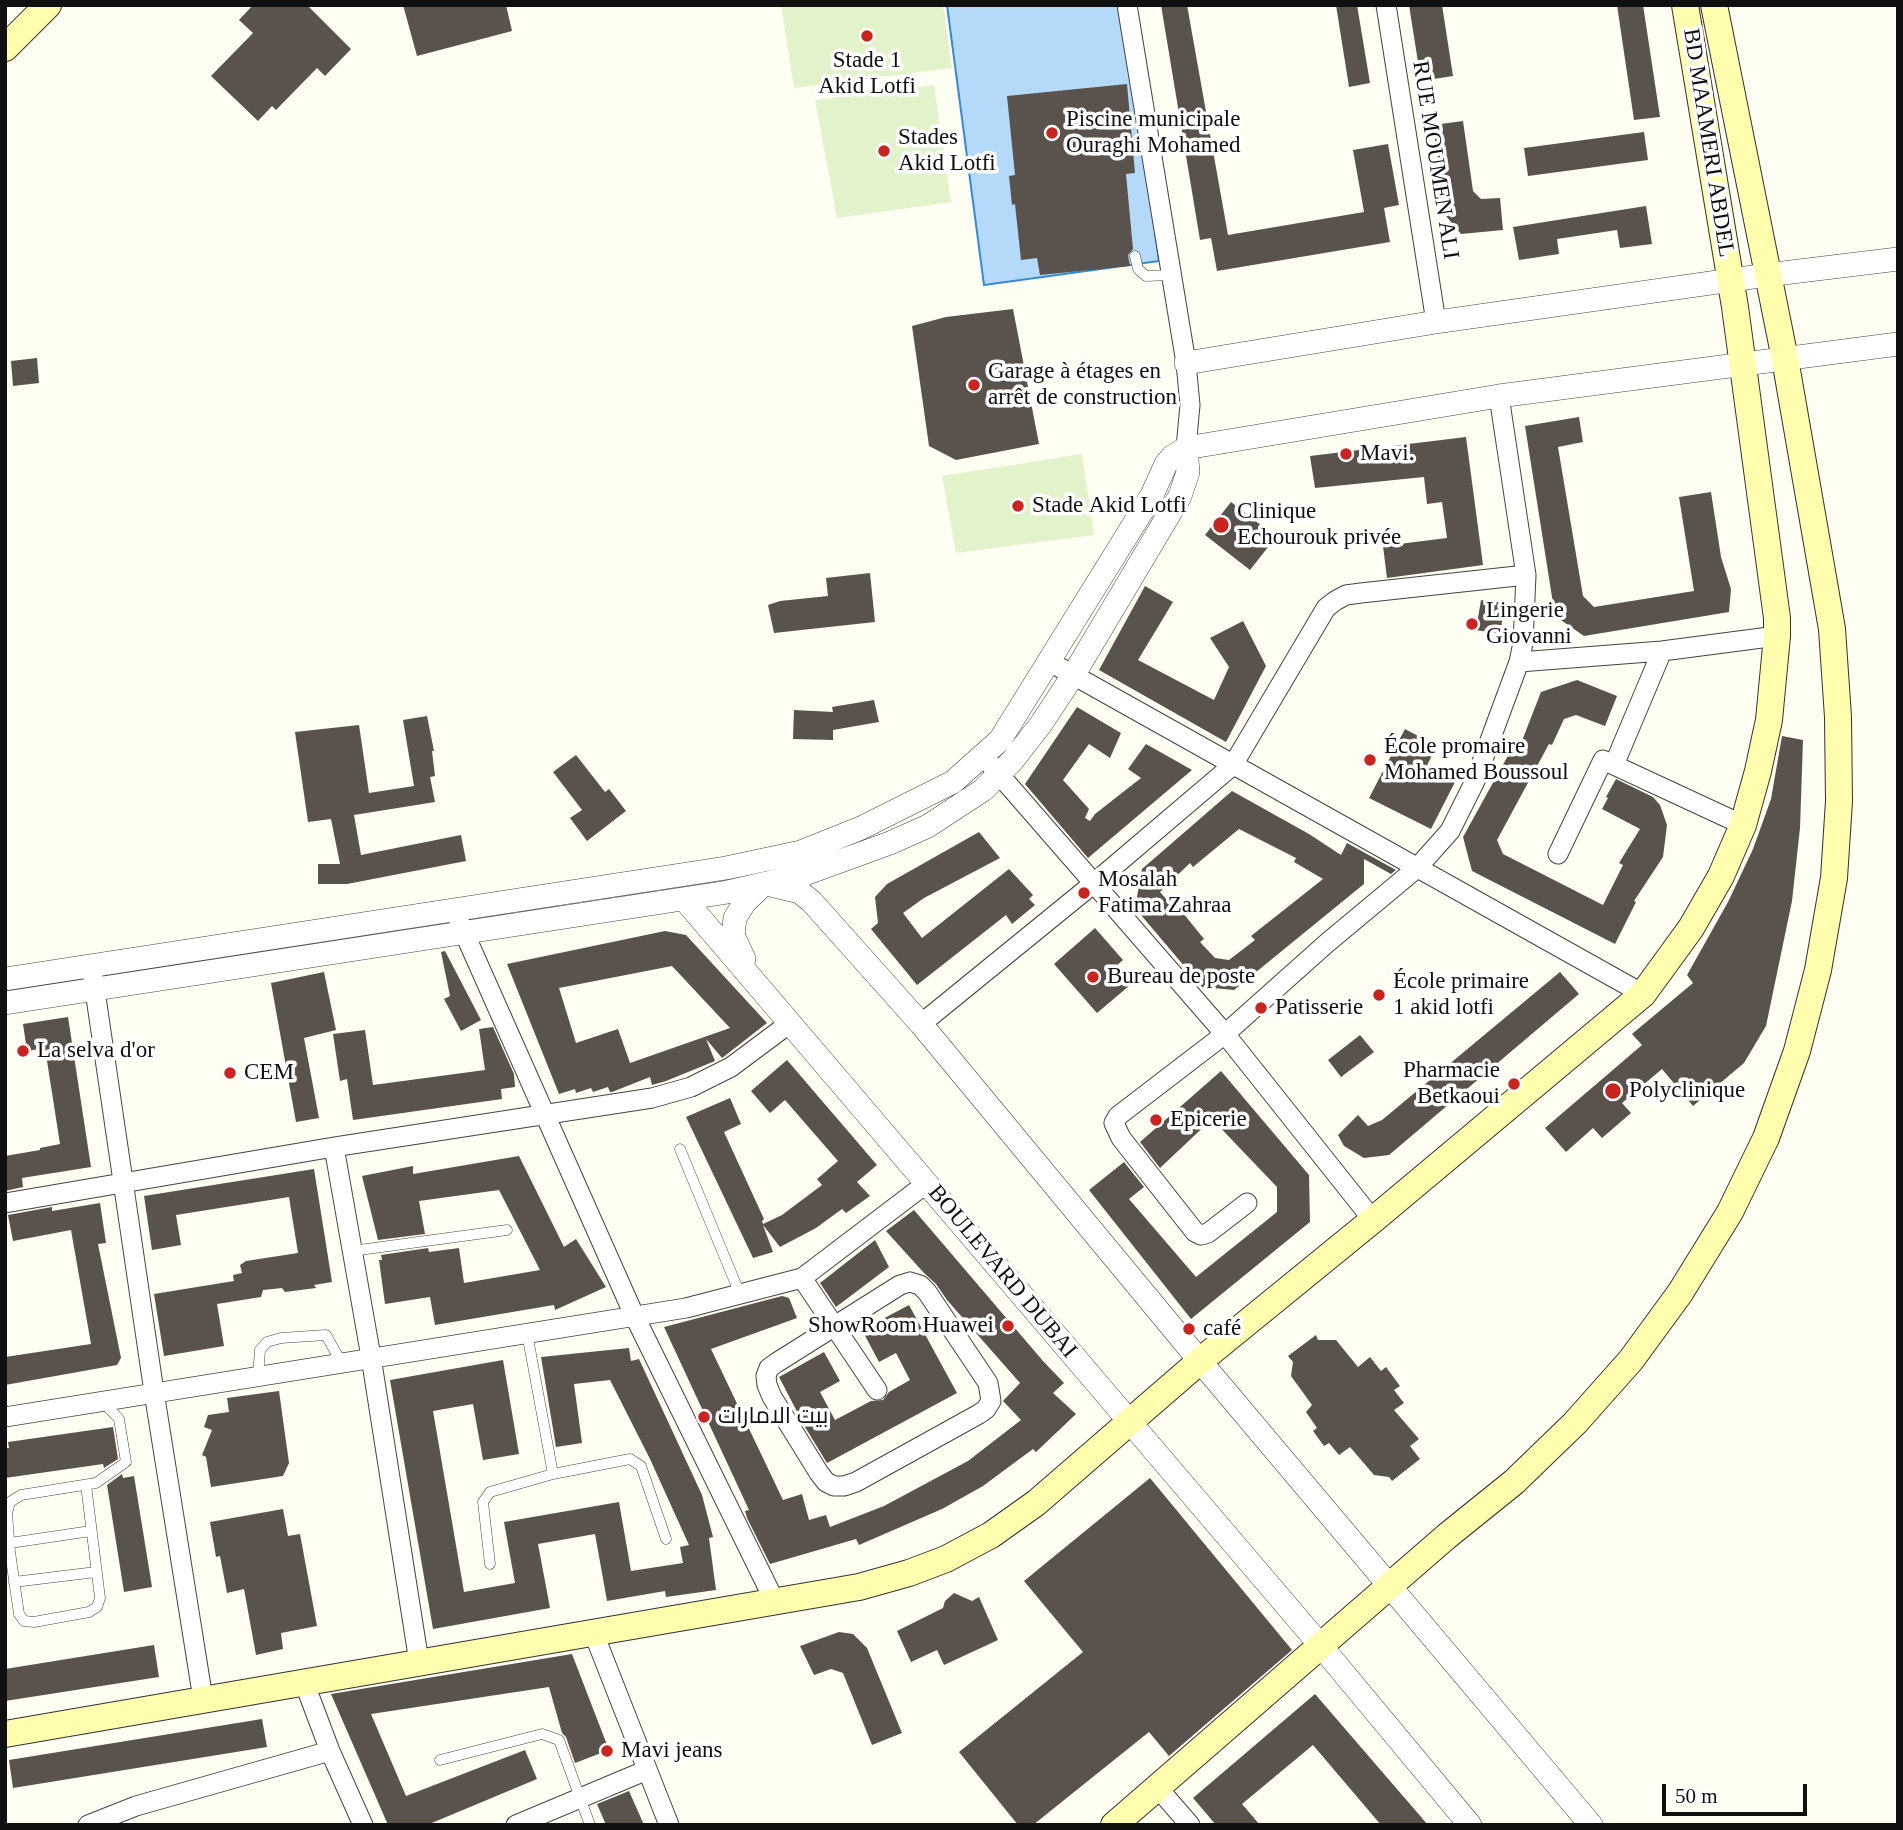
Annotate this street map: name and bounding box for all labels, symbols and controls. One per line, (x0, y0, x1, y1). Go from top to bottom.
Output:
street label: BD MAAMERI ABDEL (1676, 27, 1740, 259)
marker: Stade 1 Akid Lotfi (859, 28, 875, 44)
place label: Stade 1 Akid Lotfi (818, 47, 916, 101)
street label: RUE MOUMEN ALI (1406, 59, 1464, 261)
place label: Piscine municipale Ouraghi Mohamed (1066, 106, 1240, 160)
place label: Stades Akid Lotfi (898, 124, 996, 178)
marker: Piscine municipale Ouraghi Mohamed (1044, 125, 1060, 141)
marker: Stades Akid Lotfi (876, 143, 892, 159)
place label: Garage à étages en arrêt de construction (988, 358, 1177, 412)
marker: Garage à étages en arrêt de construction (966, 377, 982, 393)
place label: Mavi. (1360, 440, 1414, 468)
marker: Mavi. (1338, 446, 1354, 462)
place label: Stade Akid Lotfi (1032, 492, 1187, 520)
marker: Stade Akid Lotfi (1010, 498, 1026, 514)
place label: Clinique Echourouk privée (1237, 498, 1401, 552)
marker: Clinique Echourouk privée (1211, 515, 1231, 535)
place label: Lingerie Giovanni (1486, 597, 1572, 651)
marker: Lingerie Giovanni (1464, 616, 1480, 632)
place label: École promaire Mohamed Boussoul (1384, 733, 1569, 787)
marker: École promaire Mohamed Boussoul (1362, 752, 1378, 768)
place label: Mosalah Fatima Zahraa (1098, 866, 1231, 920)
marker: Mosalah Fatima Zahraa (1076, 885, 1092, 901)
place label: Bureau de poste (1107, 963, 1255, 991)
place label: École primaire 1 akid lotfi (1393, 968, 1529, 1022)
marker: Bureau de poste (1085, 969, 1101, 985)
marker: École primaire 1 akid lotfi (1371, 987, 1387, 1003)
place label: Patisserie (1275, 994, 1363, 1022)
marker: Patisserie (1253, 1000, 1269, 1016)
place label: La selva d'or (37, 1037, 155, 1065)
marker: La selva d'or (15, 1043, 31, 1059)
place label: Pharmacie Betkaoui (1403, 1057, 1500, 1111)
place label: CEM (244, 1059, 294, 1087)
marker: CEM (222, 1065, 238, 1081)
marker: Pharmacie Betkaoui (1506, 1076, 1522, 1092)
place label: Polyclinique (1629, 1077, 1745, 1105)
marker: Polyclinique (1603, 1081, 1623, 1101)
place label: Epicerie (1170, 1106, 1247, 1134)
marker: Epicerie (1148, 1112, 1164, 1128)
street label: BOULEVARD DUBAI (922, 1180, 1082, 1364)
place label: ShowRoom Huawei (808, 1312, 994, 1340)
place label: café (1203, 1315, 1241, 1343)
marker: ShowRoom Huawei (1000, 1318, 1016, 1334)
marker: café (1181, 1321, 1197, 1337)
place label: بيت الامارات (718, 1403, 828, 1431)
marker: بيت الامارات (696, 1409, 712, 1425)
place label: Mavi jeans (621, 1737, 723, 1765)
marker: Mavi jeans (599, 1743, 615, 1759)
scale bar (1665, 1770, 1810, 1814)
text: 50 m (1675, 1784, 1718, 1808)

